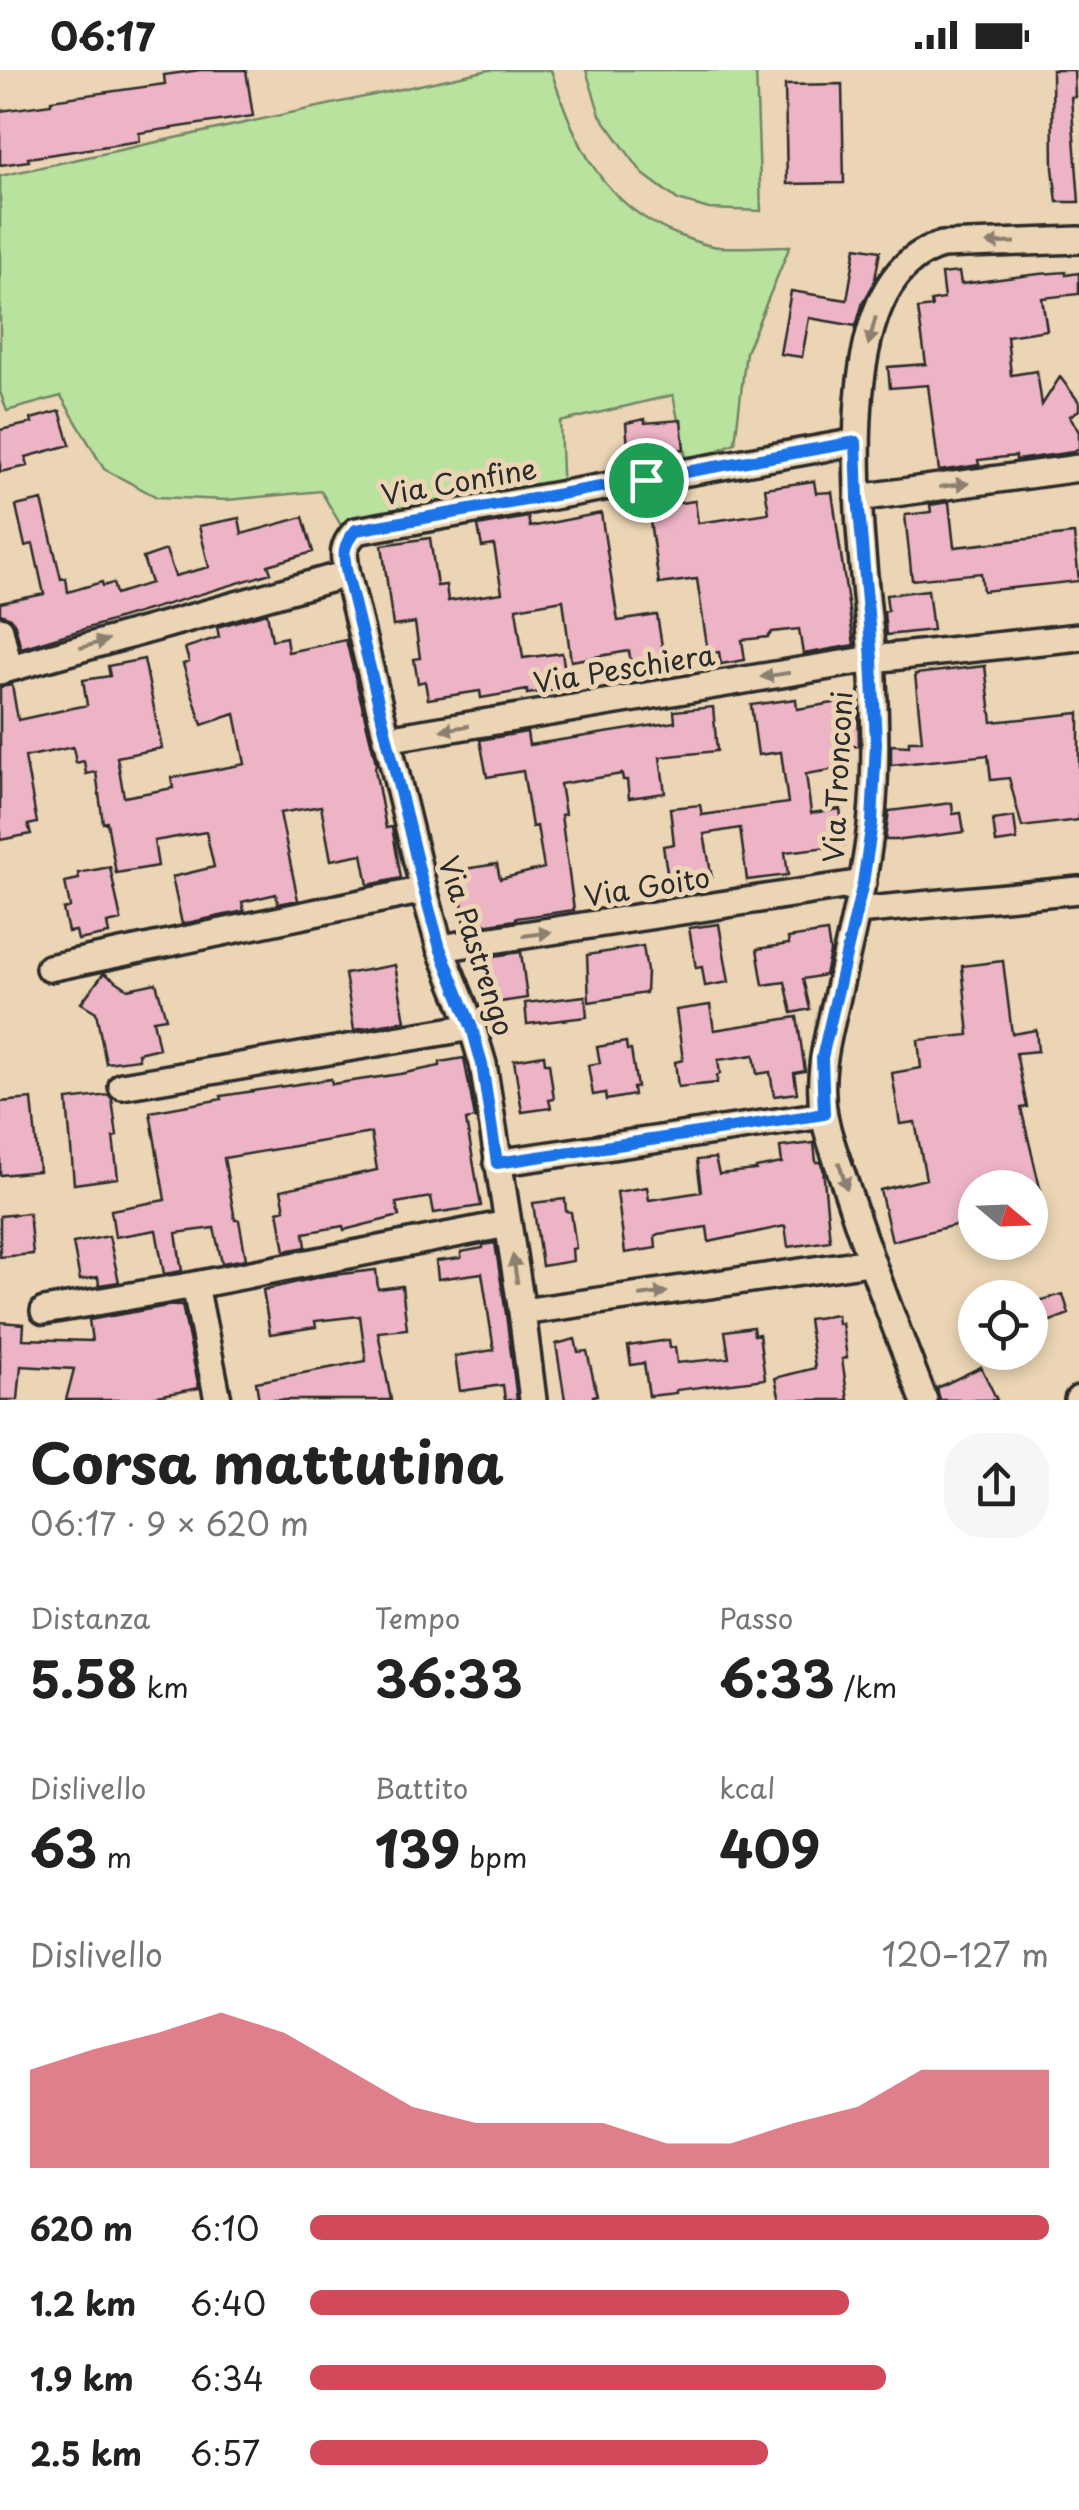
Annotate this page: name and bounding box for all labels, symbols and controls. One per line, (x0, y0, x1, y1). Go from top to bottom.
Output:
text: 06:17 (50, 7, 155, 64)
one-way arrow (984, 235, 1016, 251)
one-way arrow (864, 316, 879, 347)
pin (604, 438, 689, 523)
street label: Via Confine (377, 446, 540, 515)
icon: arrive (619, 453, 674, 508)
one-way arrow (939, 476, 971, 492)
street label: Via Peschiera (530, 632, 718, 703)
one-way arrow (79, 636, 110, 652)
one-way arrow (759, 668, 791, 683)
street label: Via Tronconi (811, 690, 862, 864)
one-way arrow (439, 720, 470, 736)
street label: Via Pastrengo (428, 850, 527, 1041)
street label: Via Goito (581, 854, 713, 917)
one-way arrow (522, 925, 553, 941)
one-way arrow (836, 1161, 851, 1192)
north arrow (958, 1170, 1048, 1260)
map controls (958, 1170, 1048, 1370)
one-way arrow (507, 1252, 522, 1284)
button: locate (958, 1280, 1048, 1370)
one-way arrow (638, 1286, 670, 1302)
text: Corsa mattutina (30, 1420, 504, 1503)
button: share (944, 1433, 1049, 1538)
text: 06:17 · 9 × 620 m (30, 1499, 309, 1547)
text: Distanza (30, 1596, 150, 1639)
text: Tempo (375, 1596, 460, 1639)
text: Passo (719, 1596, 793, 1639)
text: 5.58 (30, 1639, 138, 1715)
text: 36:33 (375, 1639, 523, 1715)
text: 6:33 (719, 1639, 835, 1715)
text: km (138, 1665, 189, 1708)
text: /km (835, 1665, 897, 1708)
text: Dislivello (30, 1766, 146, 1809)
text: Battito (375, 1766, 468, 1809)
text: kcal (719, 1766, 775, 1809)
text: 63 (30, 1809, 97, 1885)
text: 139 (375, 1809, 460, 1885)
text: 409 (719, 1809, 820, 1885)
text: m (97, 1835, 132, 1878)
text: bpm (460, 1835, 527, 1878)
text: Dislivello (30, 1930, 163, 1978)
text: 120–127 m (882, 1930, 1049, 1978)
text: 620 m (30, 2204, 133, 2252)
text: 6:10 (190, 2204, 259, 2252)
text: 1.2 km (30, 2279, 136, 2327)
text: 6:40 (190, 2279, 266, 2327)
text: 1.9 km (30, 2354, 134, 2402)
text: 6:34 (190, 2354, 264, 2402)
text: 2.5 km (30, 2429, 142, 2477)
text: 6:57 (190, 2429, 260, 2477)

